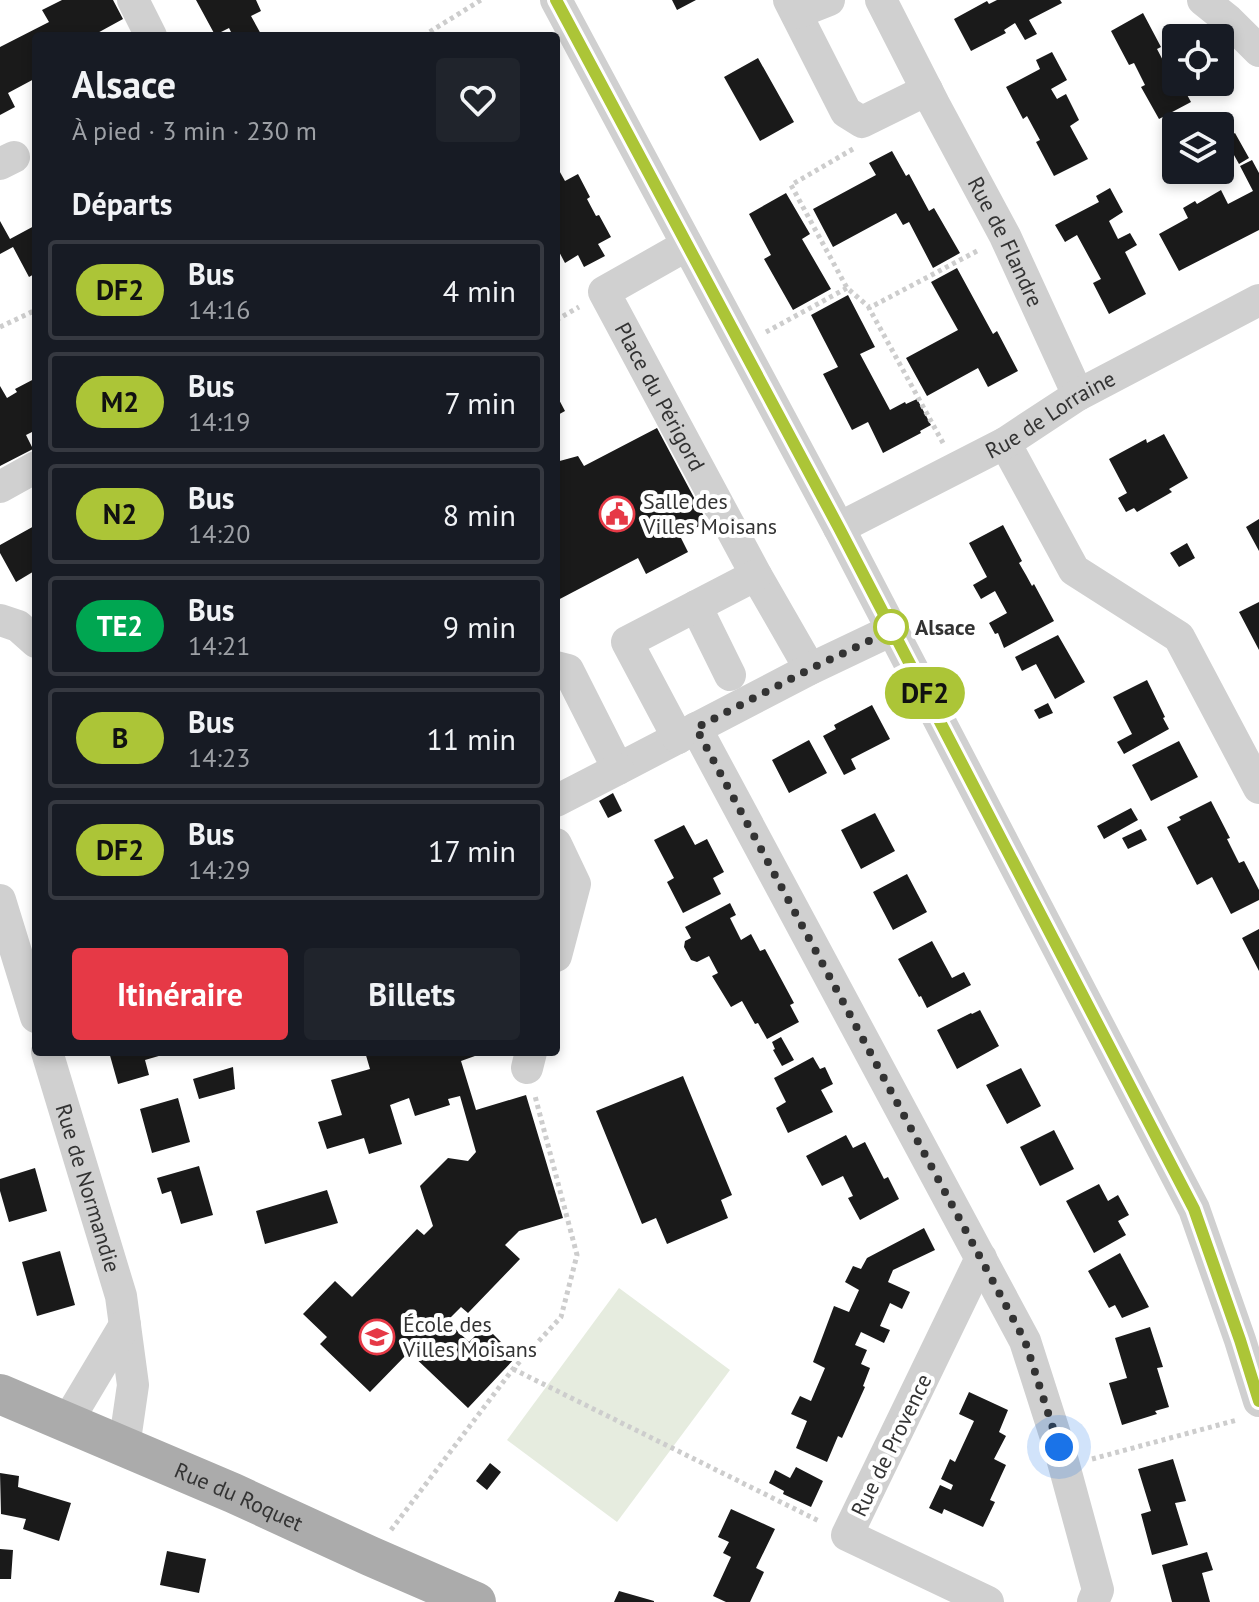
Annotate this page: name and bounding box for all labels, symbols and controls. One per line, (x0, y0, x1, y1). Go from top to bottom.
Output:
map controls (1162, 24, 1234, 184)
button: locate (1162, 24, 1234, 96)
button: heart (436, 58, 520, 142)
text: Alsace (72, 59, 176, 108)
button: layers (1162, 112, 1234, 184)
text: À pied · 3 min · 230 m (72, 114, 317, 147)
street label: Rue de Flandre (962, 172, 1050, 311)
text: Départs (72, 184, 172, 223)
text: Bus (188, 254, 235, 293)
text: DF2 (96, 271, 144, 308)
text: 4 min (443, 271, 516, 310)
text: 14:16 (188, 293, 250, 326)
street label: Place du Périgord (609, 317, 711, 476)
street label: Rue de Lorraine (981, 364, 1120, 465)
text: Bus (188, 366, 235, 405)
text: M2 (101, 383, 139, 420)
text: 7 min (444, 383, 516, 422)
text: 14:19 (188, 405, 250, 438)
text: Bus (188, 478, 235, 517)
place label: Salle des Villes Moisans (642, 487, 777, 540)
text: N2 (103, 495, 137, 532)
text: 8 min (443, 495, 516, 534)
public building icon: Salle des Villes Moisans (598, 495, 636, 533)
text: 14:20 (188, 517, 250, 550)
text: Bus (188, 590, 235, 629)
text: TE2 (97, 607, 143, 644)
text: 9 min (443, 607, 516, 646)
marker: Alsace (874, 610, 908, 644)
place label: Alsace (915, 613, 975, 641)
text: 14:21 (188, 629, 250, 662)
line badge: DF2 (879, 667, 971, 719)
text: DF2 (901, 674, 949, 711)
text: Bus (188, 702, 235, 741)
text: B (112, 719, 128, 756)
text: 11 min (426, 719, 516, 758)
text: 14:23 (188, 741, 250, 774)
text: Bus (188, 814, 235, 853)
text: DF2 (96, 831, 144, 868)
text: 17 min (428, 831, 516, 870)
text: 14:29 (188, 853, 250, 886)
button: Itinéraire (72, 948, 288, 1040)
button: Billets (304, 948, 520, 1040)
street label: Rue de Normandie (49, 1100, 127, 1275)
place label: École des Villes Moisans (402, 1310, 537, 1363)
school or university icon: École des Villes Moisans (358, 1318, 396, 1356)
street label: Rue de Provence (844, 1369, 938, 1521)
your location (1039, 1427, 1079, 1467)
street label: Rue du Roquet (171, 1456, 308, 1538)

